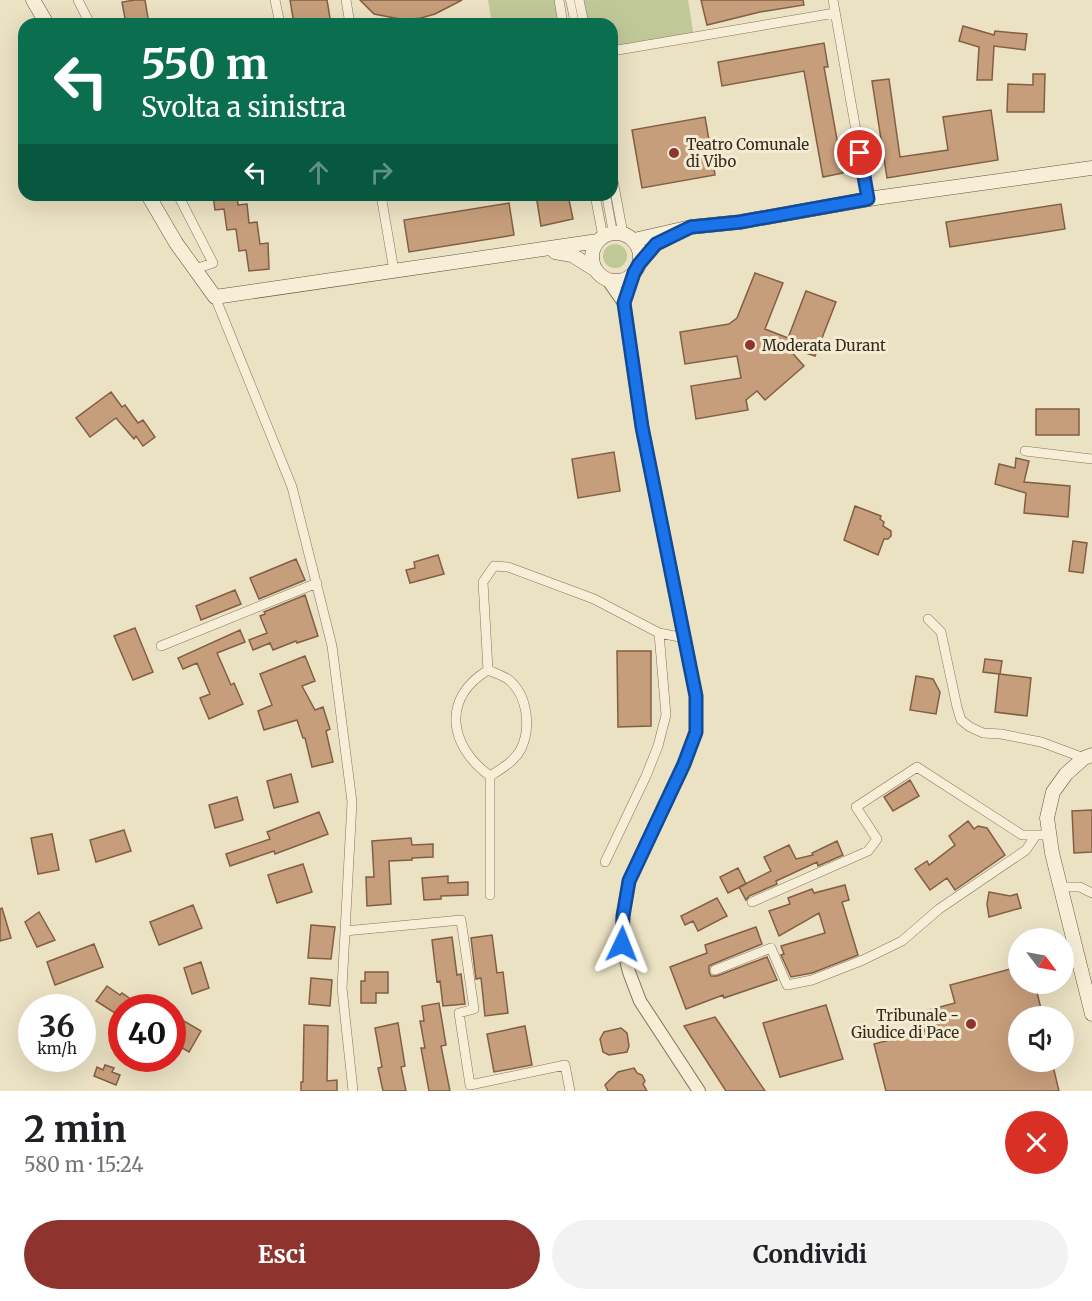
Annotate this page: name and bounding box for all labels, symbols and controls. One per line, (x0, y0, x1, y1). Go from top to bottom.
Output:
text: 550 m (141, 38, 268, 90)
icon: left (42, 42, 120, 120)
text: Svolta a sinistra (141, 90, 346, 124)
pin (834, 127, 885, 178)
place label: Teatro Comunale di Vibo (686, 135, 809, 171)
icon: arrive (843, 136, 876, 169)
marker: Teatro Comunale di Vibo (667, 146, 681, 160)
icon: left (239, 156, 272, 189)
icon: ahead (302, 156, 335, 189)
icon: right (365, 156, 398, 189)
place label: Moderata Durant (762, 336, 886, 355)
marker: Moderata Durant (743, 338, 757, 352)
position arrow (590, 912, 654, 976)
north arrow (1008, 928, 1074, 994)
map controls (1008, 928, 1074, 1072)
speed limit sign: 40 (108, 994, 186, 1072)
place label: Tribunale - Giudice di Pace (851, 1006, 959, 1042)
button: sound (1008, 1006, 1074, 1072)
text: 36 (39, 1007, 75, 1045)
marker: Tribunale - Giudice di Pace (964, 1017, 978, 1031)
text: km/h (37, 1039, 77, 1058)
text: 2 min (24, 1107, 127, 1152)
button: close (1005, 1111, 1068, 1174)
text: 580 m · 15:24 (24, 1152, 144, 1177)
button: Esci (24, 1220, 540, 1289)
button: Condividi (552, 1220, 1068, 1289)

